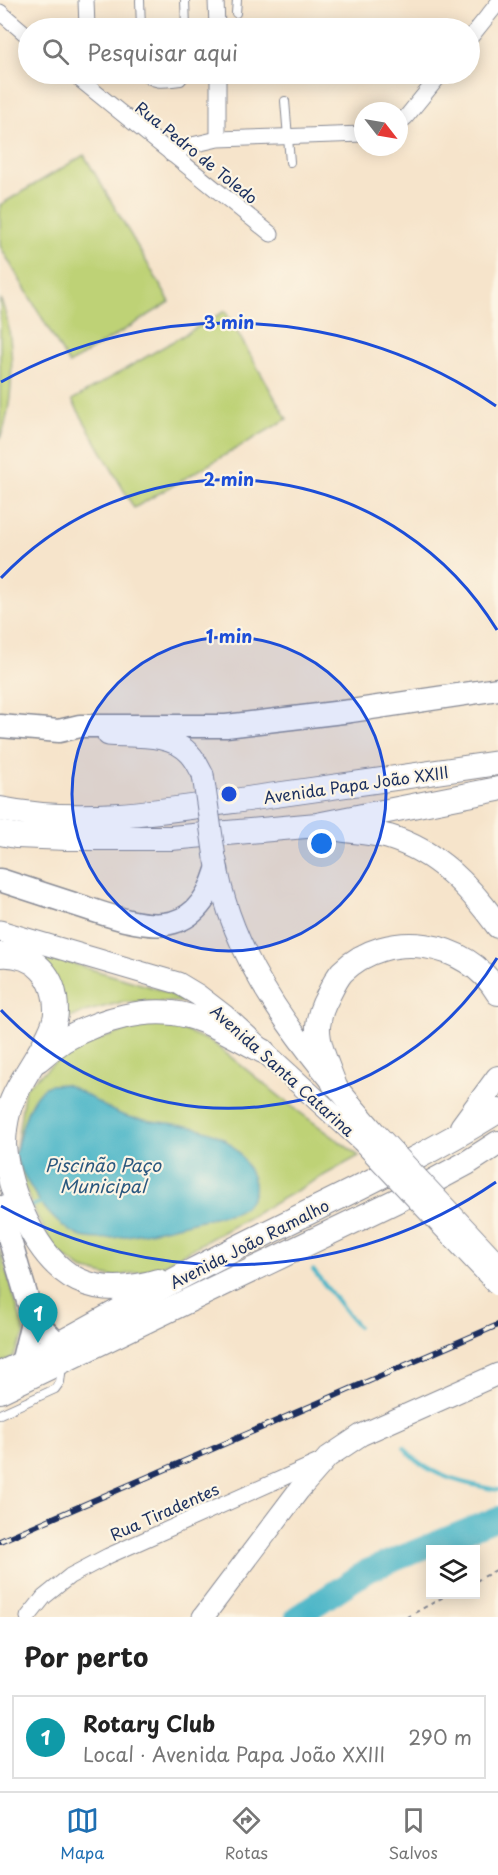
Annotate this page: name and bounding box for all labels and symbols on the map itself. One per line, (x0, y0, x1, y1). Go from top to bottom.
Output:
street label: Rua Pedro de Toledo (131, 95, 264, 209)
north arrow (354, 102, 408, 156)
text: 3 min (204, 308, 254, 335)
text: 2 min (204, 465, 254, 492)
text: 1 min (206, 622, 252, 649)
street label: Avenida Papa João XXIII (262, 759, 450, 809)
centre of rings (219, 784, 239, 804)
your location (307, 829, 336, 858)
street label: Avenida Santa Catarina (206, 999, 360, 1141)
water label: Piscinão Paço Municipal (45, 1151, 162, 1199)
street label: Avenida João Ramalho (165, 1192, 333, 1294)
pin: 1 (18, 1294, 57, 1343)
street label: Rua Tiradentes (106, 1476, 222, 1546)

